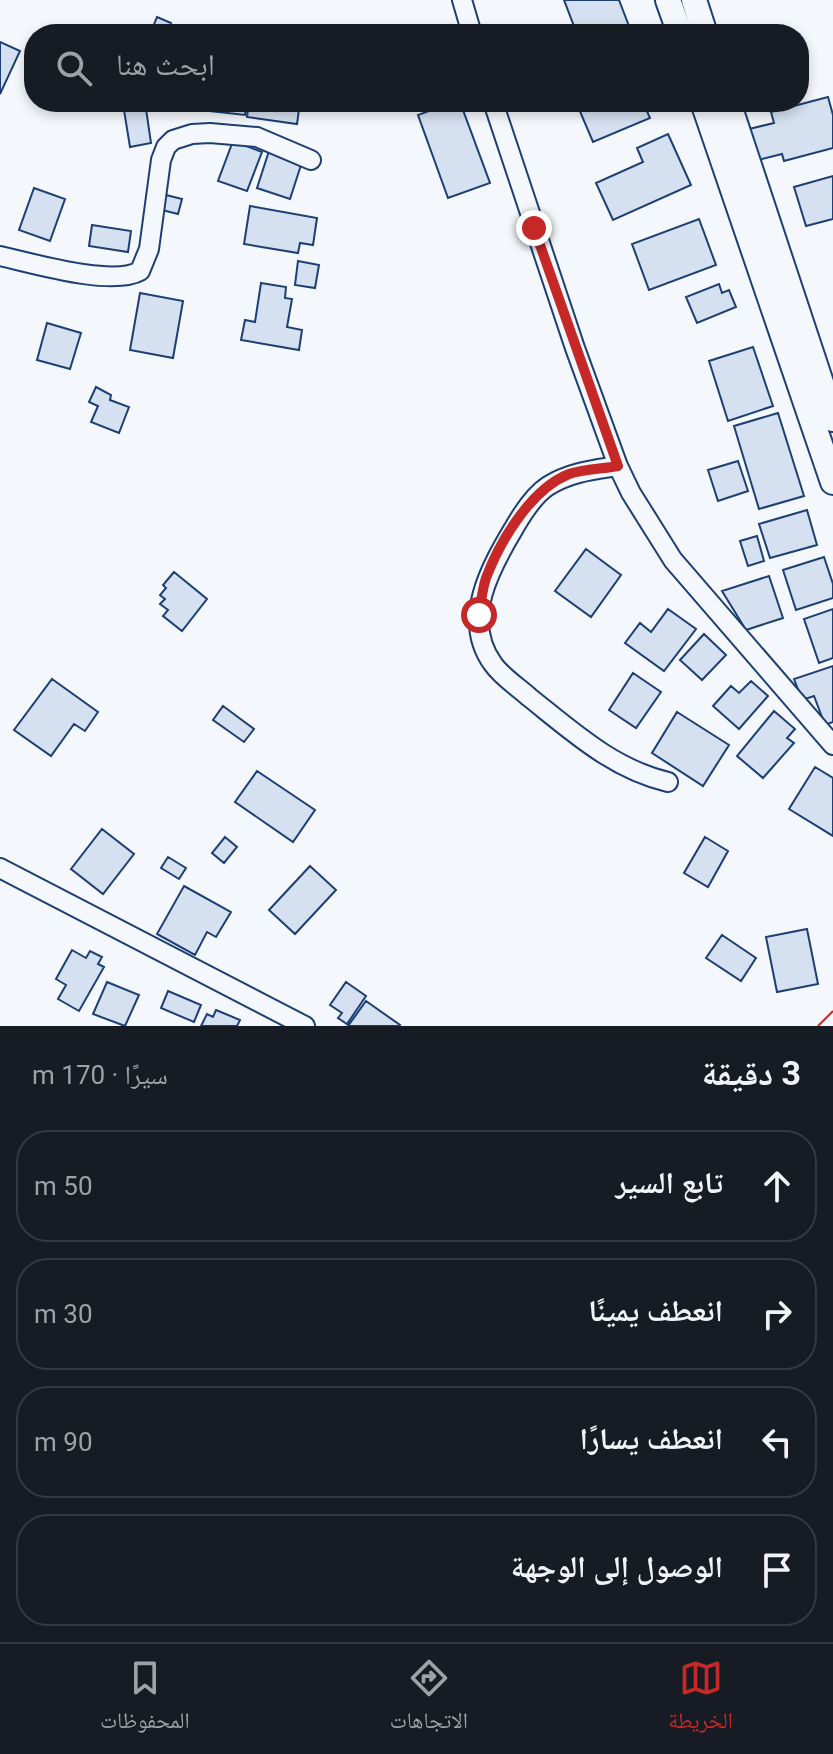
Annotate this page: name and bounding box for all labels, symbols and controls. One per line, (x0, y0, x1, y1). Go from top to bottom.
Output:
search box (24, 24, 809, 112)
icon: search (52, 46, 96, 90)
text: ابحث هنا (116, 47, 215, 82)
route end (516, 210, 552, 246)
route start (461, 597, 497, 633)
text: 3 دقيقة (702, 1053, 801, 1093)
text: سيرًا · 170 m (32, 1060, 168, 1090)
icon: ahead (755, 1164, 799, 1208)
text: تابع السير (615, 1165, 723, 1200)
text: 50 m (34, 1171, 93, 1201)
icon: right (755, 1292, 799, 1336)
text: انعطف يمينًا (588, 1293, 723, 1328)
text: 30 m (34, 1299, 93, 1329)
icon: left (755, 1420, 799, 1464)
text: انعطف يسارًا (580, 1421, 723, 1456)
text: 90 m (34, 1427, 93, 1457)
icon: arrive (755, 1548, 799, 1592)
text: الوصول إلى الوجهة (511, 1549, 723, 1584)
tab: المحفوظات (100, 1656, 190, 1742)
tab: الاتجاهات (390, 1656, 468, 1742)
tab: الخريطة (668, 1656, 733, 1742)

